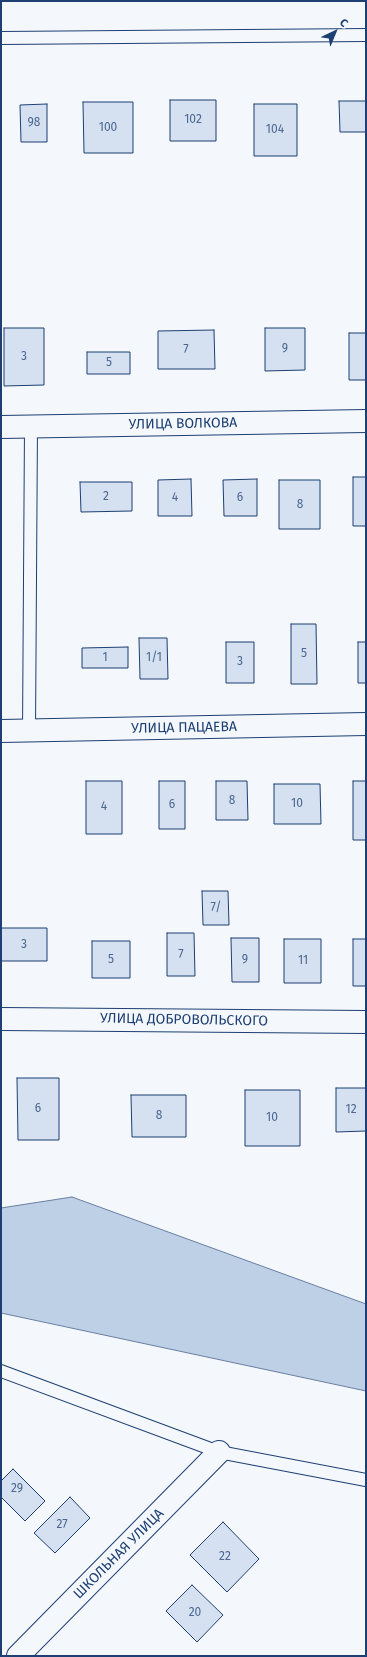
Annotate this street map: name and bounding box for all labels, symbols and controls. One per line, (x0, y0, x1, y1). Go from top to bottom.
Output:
north arrow (315, 12, 355, 52)
text: С (337, 16, 350, 30)
house number: 102 (184, 113, 202, 127)
house number: 98 (28, 116, 40, 130)
house number: 100 (99, 121, 117, 135)
house number: 104 (266, 123, 284, 137)
house number: 9 (282, 342, 288, 356)
house number: 7 (183, 343, 189, 357)
house number: 3 (21, 350, 27, 364)
house number: 5 (106, 356, 112, 370)
street label: УЛИЦА ВОЛКОВА (129, 415, 237, 433)
house number: 2 (103, 490, 109, 504)
house number: 4 (172, 491, 178, 505)
house number: 6 (237, 491, 243, 505)
house number: 8 (297, 498, 303, 512)
house number: 5 (301, 647, 307, 661)
house number: 1 (102, 651, 108, 665)
house number: 1/1 (146, 651, 162, 665)
house number: 3 (237, 655, 243, 669)
street label: УЛИЦА ПАЦАЕВА (131, 719, 237, 737)
house number: 8 (229, 794, 235, 808)
house number: 10 (291, 797, 303, 811)
house number: 6 (169, 798, 175, 812)
house number: 4 (101, 800, 107, 814)
house number: 7/ (210, 901, 222, 915)
house number: 3 (21, 938, 27, 952)
house number: 7 (178, 948, 184, 962)
house number: 5 (108, 953, 114, 967)
house number: 9 (242, 953, 248, 967)
house number: 11 (298, 954, 308, 968)
street label: УЛИЦА ДОБРОВОЛЬСКОГО (100, 1010, 268, 1030)
house number: 6 (35, 1102, 41, 1116)
house number: 12 (345, 1103, 357, 1117)
house number: 8 (156, 1109, 162, 1123)
house number: 10 (266, 1111, 278, 1125)
house number: 29 (11, 1482, 23, 1496)
street label: ШКОЛЬНАЯ УЛИЦА (70, 1505, 168, 1603)
house number: 27 (56, 1518, 68, 1532)
house number: 22 (219, 1550, 231, 1564)
house number: 20 (189, 1606, 201, 1620)

